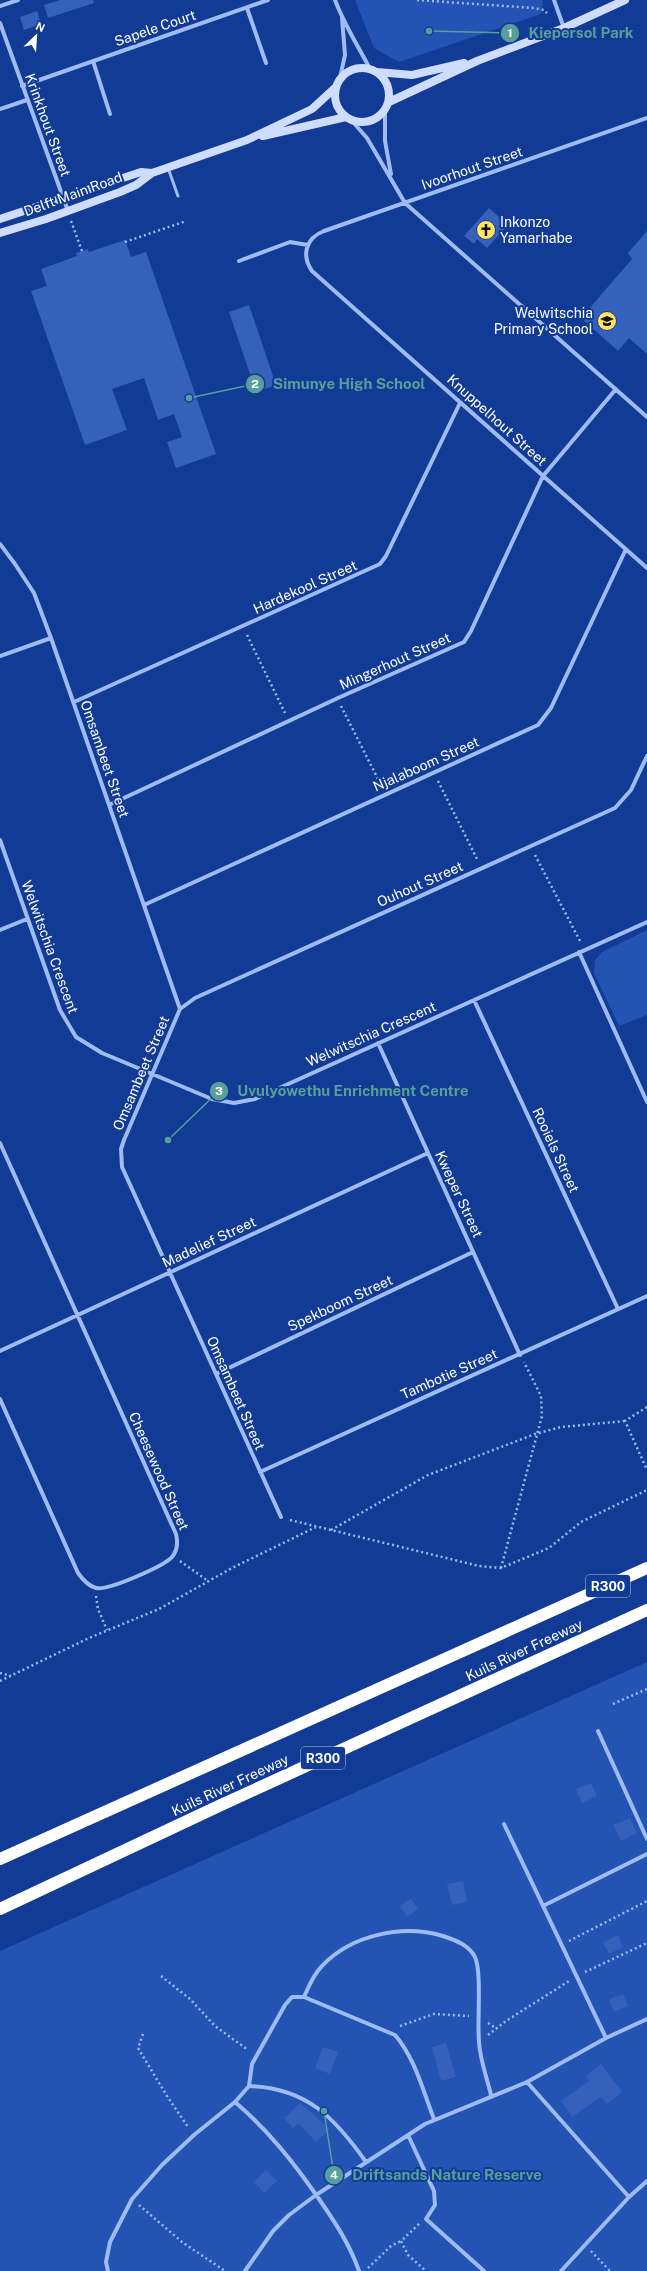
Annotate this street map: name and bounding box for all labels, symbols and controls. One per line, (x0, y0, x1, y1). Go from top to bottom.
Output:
street label: Sapele Court (112, 7, 198, 49)
north arrow (16, 16, 56, 56)
callout: Kiepersol Park (500, 19, 642, 46)
text: N (34, 20, 47, 34)
text: Kiepersol Park (528, 24, 634, 41)
text: 1 (507, 26, 513, 40)
street label: Krinkhout Street (22, 71, 74, 179)
street label: Ivoorhout Street (419, 143, 525, 193)
street label: Delft Main Road (21, 169, 125, 219)
place label: Inkonzo Yamarhabe (500, 214, 573, 246)
church icon: Inkonzo Yamarhabe (475, 219, 497, 241)
place label: Welwitschia Primary School (494, 305, 593, 337)
school or university icon: Welwitschia Primary School (596, 310, 618, 332)
callout: Simunye High School (245, 370, 433, 397)
street label: Knuppelhout Street (444, 371, 550, 469)
text: Simunye High School (273, 375, 425, 392)
text: 2 (251, 377, 259, 391)
street label: Hardekool Street (251, 557, 359, 617)
street label: Mingerhout Street (337, 629, 453, 693)
street label: Omsambeet Street (77, 698, 133, 820)
street label: Njalaboom Street (370, 733, 482, 795)
street label: Ouhout Street (375, 858, 465, 910)
street label: Welwitschia Crescent (18, 878, 82, 1016)
street label: Welwitschia Crescent (304, 998, 438, 1070)
street label: Omsambeet Street (110, 1013, 172, 1133)
callout: Uvulyowethu Enrichment Centre (209, 1077, 477, 1104)
text: Uvulyowethu Enrichment Centre (237, 1082, 469, 1099)
text: 3 (215, 1084, 223, 1098)
street label: Rooiels Street (529, 1105, 583, 1195)
street label: Kweper Street (432, 1148, 486, 1240)
street label: Madelief Street (160, 1213, 258, 1271)
street label: Spekboom Street (285, 1272, 395, 1334)
street label: Omsambeet Street (204, 1334, 268, 1452)
street label: Tambotie Street (398, 1345, 500, 1403)
street label: Cheesewood Street (126, 1409, 192, 1533)
road number: R300 (586, 1575, 630, 1597)
street label: Kuils River Freeway (463, 1616, 585, 1684)
road number: R300 (301, 1747, 345, 1769)
street label: Kuils River Freeway (169, 1751, 291, 1819)
callout: Driftsands Nature Reserve (324, 2162, 550, 2189)
text: Driftsands Nature Reserve (352, 2166, 542, 2183)
text: 4 (330, 2168, 338, 2182)

